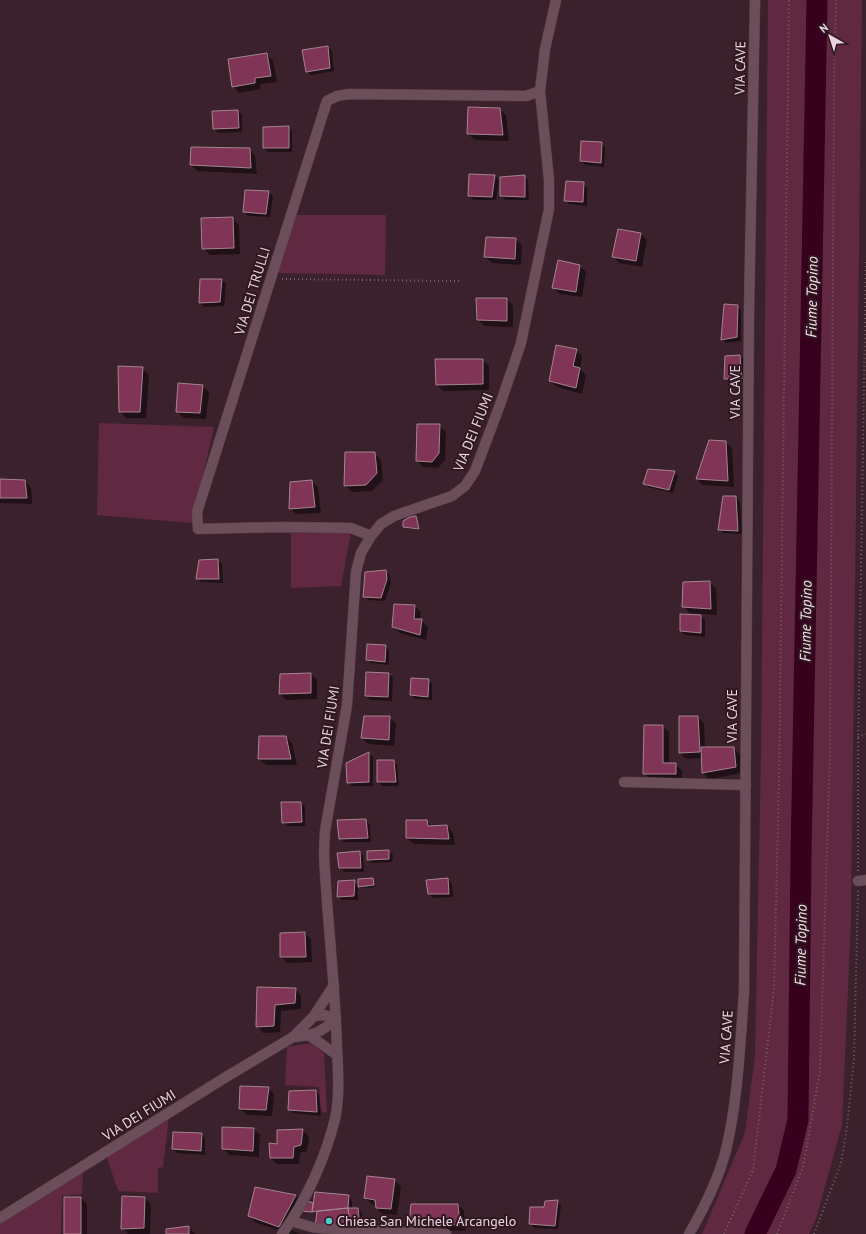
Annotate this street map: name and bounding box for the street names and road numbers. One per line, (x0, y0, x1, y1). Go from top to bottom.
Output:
street label: VIA CAVE (731, 41, 749, 96)
street label: VIA DEI TRULLI (230, 245, 274, 338)
street label: VIA CAVE (726, 365, 744, 420)
street label: VIA DEI FIUMI (449, 390, 497, 475)
street label: VIA DEI FIUMI (312, 684, 343, 771)
street label: VIA CAVE (723, 689, 741, 744)
street label: VIA CAVE (715, 1009, 737, 1066)
street label: VIA DEI FIUMI (98, 1085, 179, 1145)

